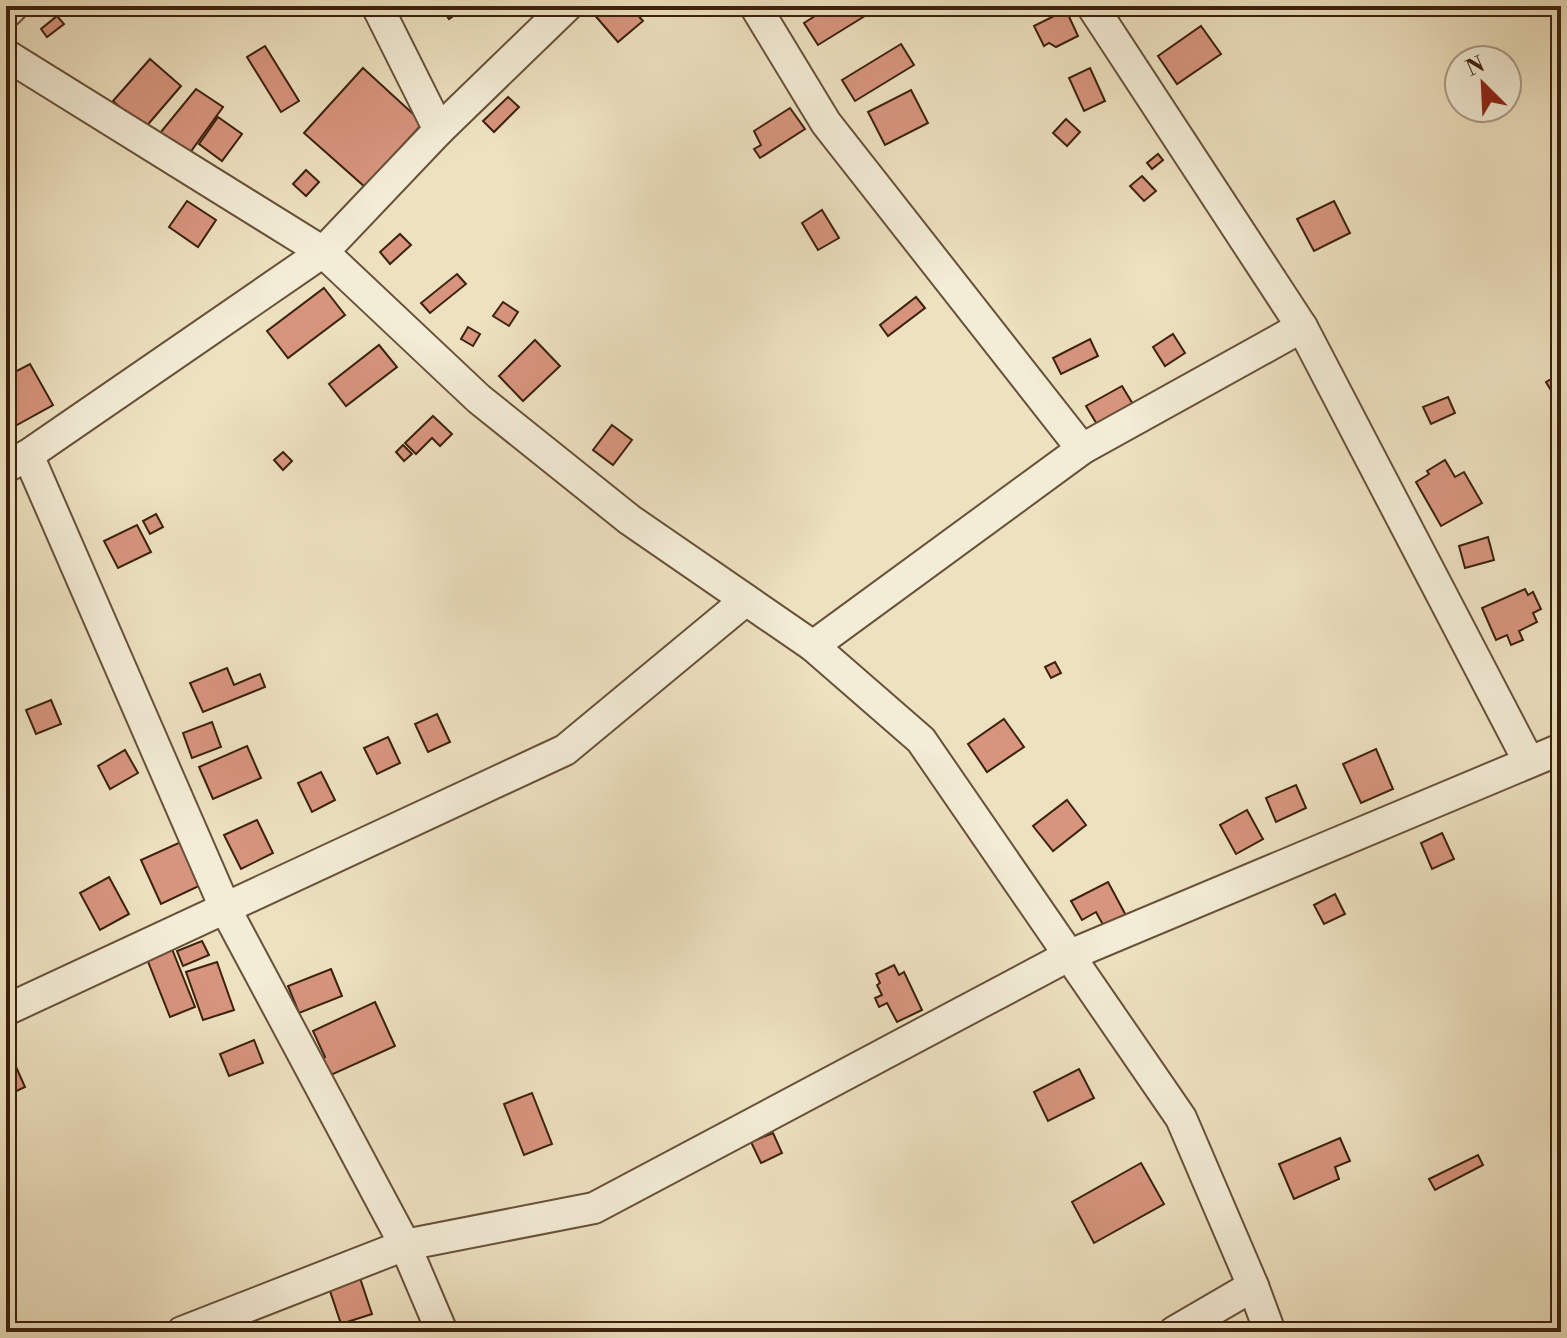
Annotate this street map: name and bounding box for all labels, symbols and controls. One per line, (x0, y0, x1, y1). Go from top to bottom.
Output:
north arrow (1443, 44, 1523, 124)
text: N (1462, 51, 1489, 83)

